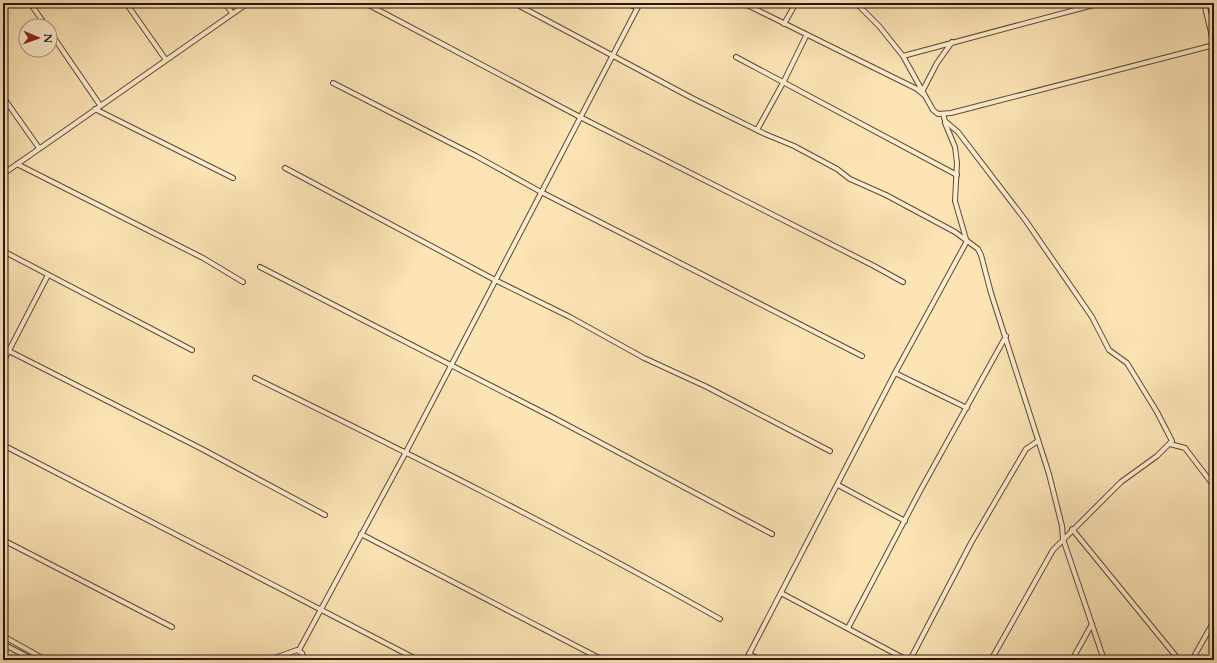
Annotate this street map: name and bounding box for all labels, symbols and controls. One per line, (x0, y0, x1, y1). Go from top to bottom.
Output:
north arrow (18, 18, 58, 58)
text: N (40, 33, 55, 44)

